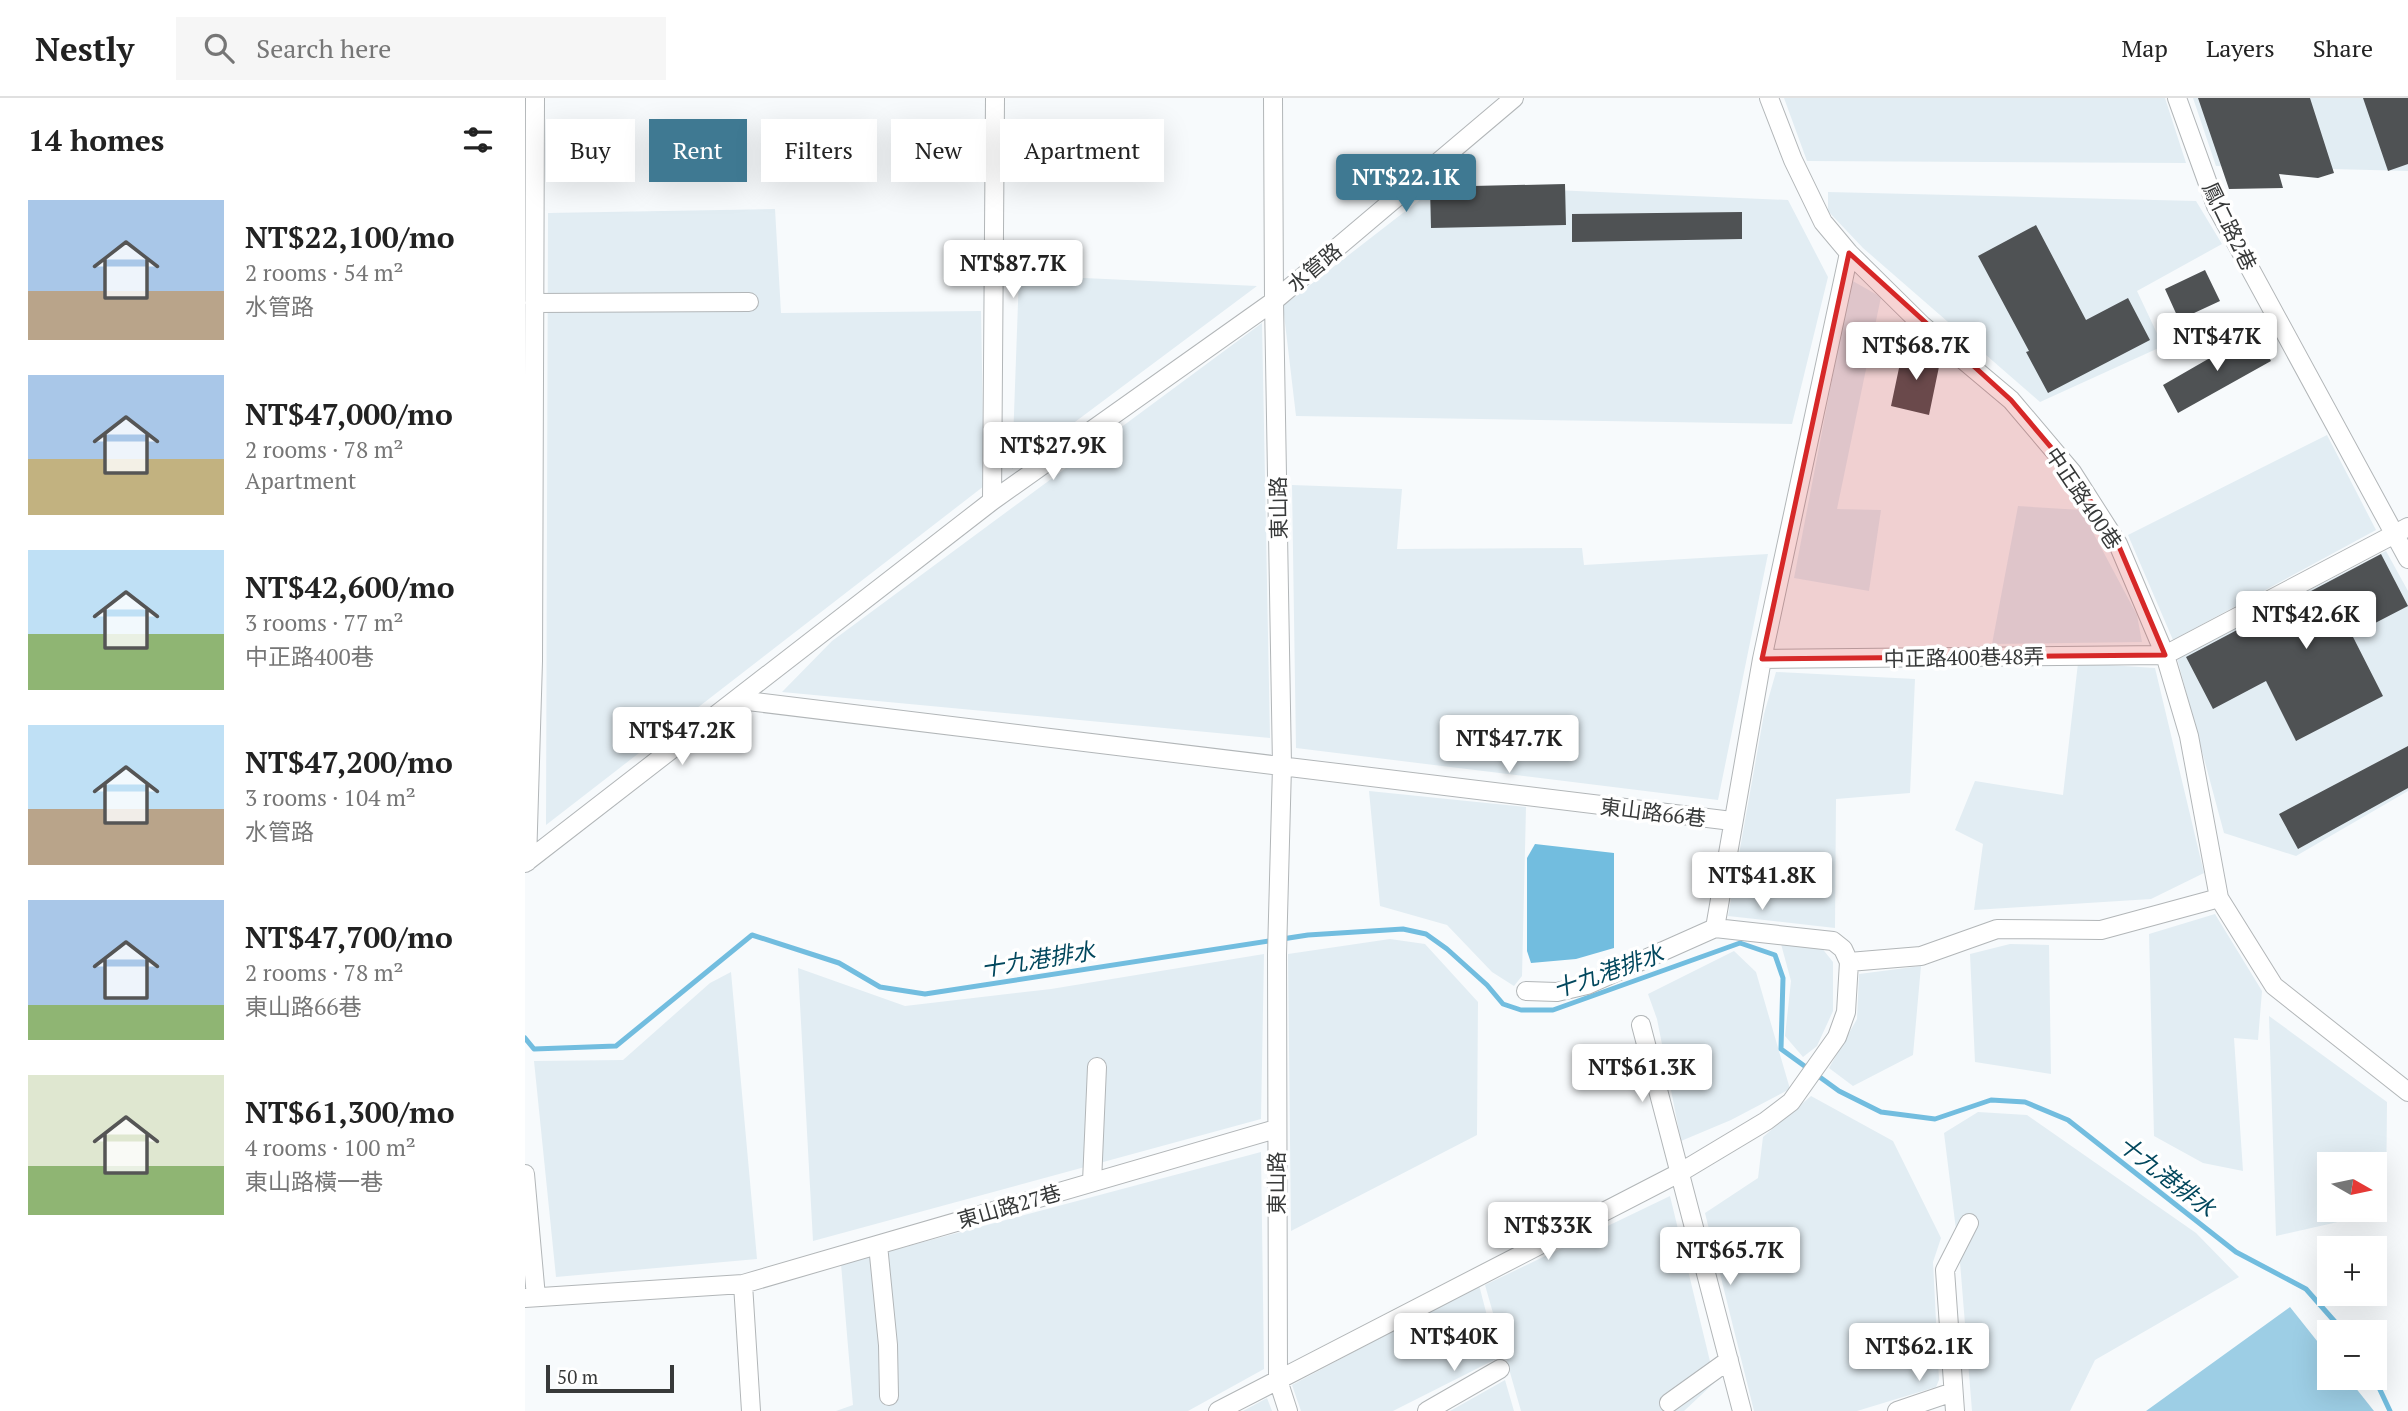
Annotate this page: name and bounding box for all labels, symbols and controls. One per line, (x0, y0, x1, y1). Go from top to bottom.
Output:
search box (176, 17, 666, 80)
text: Nestly (35, 27, 134, 70)
icon: search (200, 29, 238, 67)
text: Search here (256, 31, 391, 65)
text: Map (2121, 32, 2168, 64)
text: Layers (2206, 32, 2275, 64)
text: Share (2313, 32, 2373, 64)
chip: Buy (546, 119, 635, 182)
chip: Rent (649, 119, 747, 182)
chip: Filters (761, 119, 877, 182)
chip: New (891, 119, 986, 182)
chip: Apartment (1000, 119, 1164, 182)
text: 14 homes (28, 120, 164, 160)
icon: filters (459, 121, 497, 159)
pin: NT$22.1K (1334, 155, 1478, 214)
text: NT$22.1K (1352, 161, 1460, 192)
street label: 鳳仁路2巷 (2197, 177, 2263, 275)
text: NT$22,100/mo (245, 217, 455, 257)
icon: home (84, 228, 168, 312)
street label: 水管路 (1281, 236, 1347, 298)
pin: NT$87.7K (941, 240, 1085, 300)
text: NT$87.7K (960, 247, 1066, 278)
text: 2 rooms · 54 m² (245, 257, 404, 288)
text: 水管路 (245, 291, 314, 322)
pin: NT$47K (2160, 314, 2274, 373)
text: NT$47K (2173, 320, 2261, 351)
pin: NT$68.7K (1844, 322, 1988, 382)
text: NT$68.7K (1862, 329, 1970, 360)
text: NT$47,000/mo (245, 394, 453, 434)
icon: home (84, 403, 168, 487)
pin: NT$27.9K (981, 422, 1125, 482)
text: NT$27.9K (1000, 429, 1106, 460)
text: 2 rooms · 78 m² (245, 434, 404, 465)
street label: 中正路400巷 (2040, 441, 2128, 555)
text: Apartment (245, 465, 356, 496)
street label: 東山路 (1263, 476, 1293, 540)
text: NT$42,600/mo (245, 567, 455, 607)
icon: home (84, 578, 168, 662)
pin: NT$42.6K (2234, 592, 2378, 651)
text: NT$42.6K (2252, 598, 2360, 629)
text: 3 rooms · 77 m² (245, 607, 404, 638)
text: 中正路400巷 (245, 641, 374, 672)
street label: 中正路400巷48弄 (1883, 642, 2045, 672)
pin: NT$47.2K (610, 708, 754, 767)
text: NT$47.2K (629, 714, 735, 745)
pin: NT$47.7K (1437, 716, 1581, 775)
text: NT$47.7K (1456, 722, 1562, 753)
text: NT$47,200/mo (245, 742, 453, 782)
icon: home (84, 753, 168, 837)
text: 3 rooms · 104 m² (245, 782, 416, 813)
street label: 東山路66巷 (1598, 792, 1708, 832)
text: 水管路 (245, 816, 314, 847)
pin: NT$41.8K (1690, 852, 1834, 912)
text: NT$41.8K (1708, 859, 1816, 890)
text: NT$47,700/mo (245, 917, 453, 957)
icon: home (84, 928, 168, 1012)
water label: 十九港排水 (979, 935, 1098, 983)
water label: 十九港排水 (1549, 937, 1668, 1004)
text: 2 rooms · 78 m² (245, 957, 404, 988)
text: 東山路66巷 (245, 991, 362, 1022)
pin: NT$61.3K (1570, 1044, 1714, 1104)
text: NT$61.3K (1588, 1051, 1696, 1082)
text: NT$61,300/mo (245, 1092, 455, 1132)
icon: home (84, 1103, 168, 1187)
water label: 十九港排水 (2112, 1128, 2223, 1224)
text: 4 rooms · 100 m² (245, 1132, 416, 1163)
street label: 東山路 (1262, 1152, 1290, 1215)
north arrow (2317, 1152, 2387, 1222)
map controls (2317, 1152, 2387, 1390)
text: 東山路橫一巷 (245, 1166, 383, 1197)
street label: 東山路27巷 (954, 1178, 1064, 1234)
pin: NT$33K (1491, 1202, 1605, 1262)
text: NT$33K (1504, 1209, 1592, 1240)
pin: NT$65.7K (1658, 1228, 1802, 1287)
text: NT$65.7K (1676, 1234, 1784, 1265)
button: + (2317, 1236, 2387, 1306)
pin: NT$40K (1397, 1314, 1511, 1373)
text: NT$40K (1410, 1320, 1498, 1351)
button: − (2317, 1320, 2387, 1390)
pin: NT$62.1K (1847, 1324, 1991, 1383)
text: NT$62.1K (1865, 1330, 1973, 1361)
scale bar (546, 1362, 674, 1394)
text: 50 m (557, 1364, 598, 1389)

